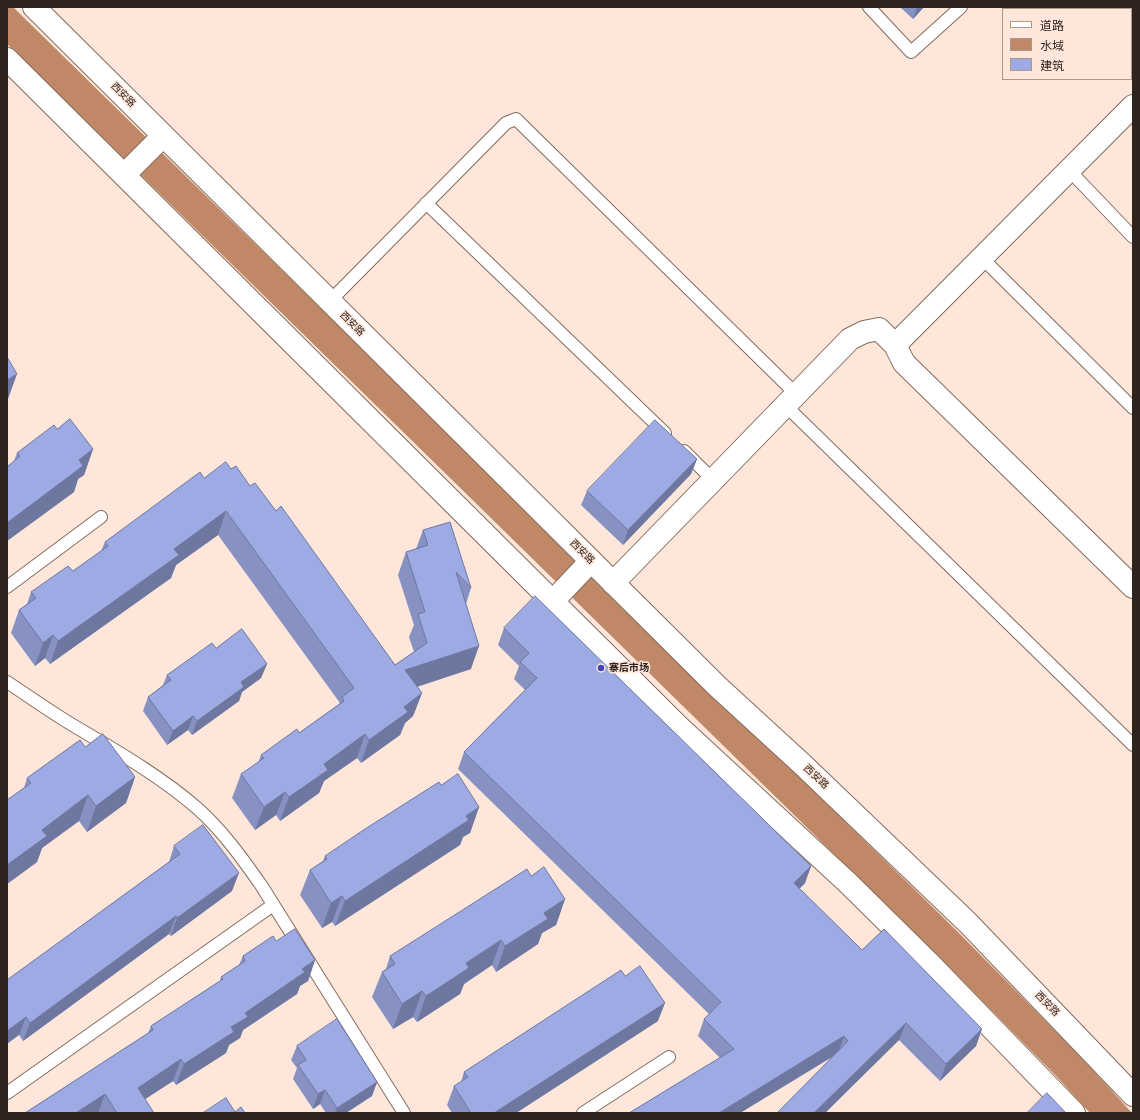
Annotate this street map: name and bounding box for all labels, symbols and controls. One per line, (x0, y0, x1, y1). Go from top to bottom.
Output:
legend (1002, 8, 1132, 80)
text: 道路 (1040, 18, 1064, 33)
text: 水域 (1040, 38, 1064, 53)
text: 建筑 (1040, 58, 1064, 73)
street label: 西安路 (108, 80, 138, 110)
street label: 西安路 (337, 309, 367, 339)
street label: 西安路 (567, 537, 597, 567)
place label: 寨后市场 (609, 662, 649, 674)
marker: 寨后市场 (596, 663, 606, 673)
street label: 西安路 (801, 762, 831, 792)
street label: 西安路 (1032, 989, 1062, 1019)

